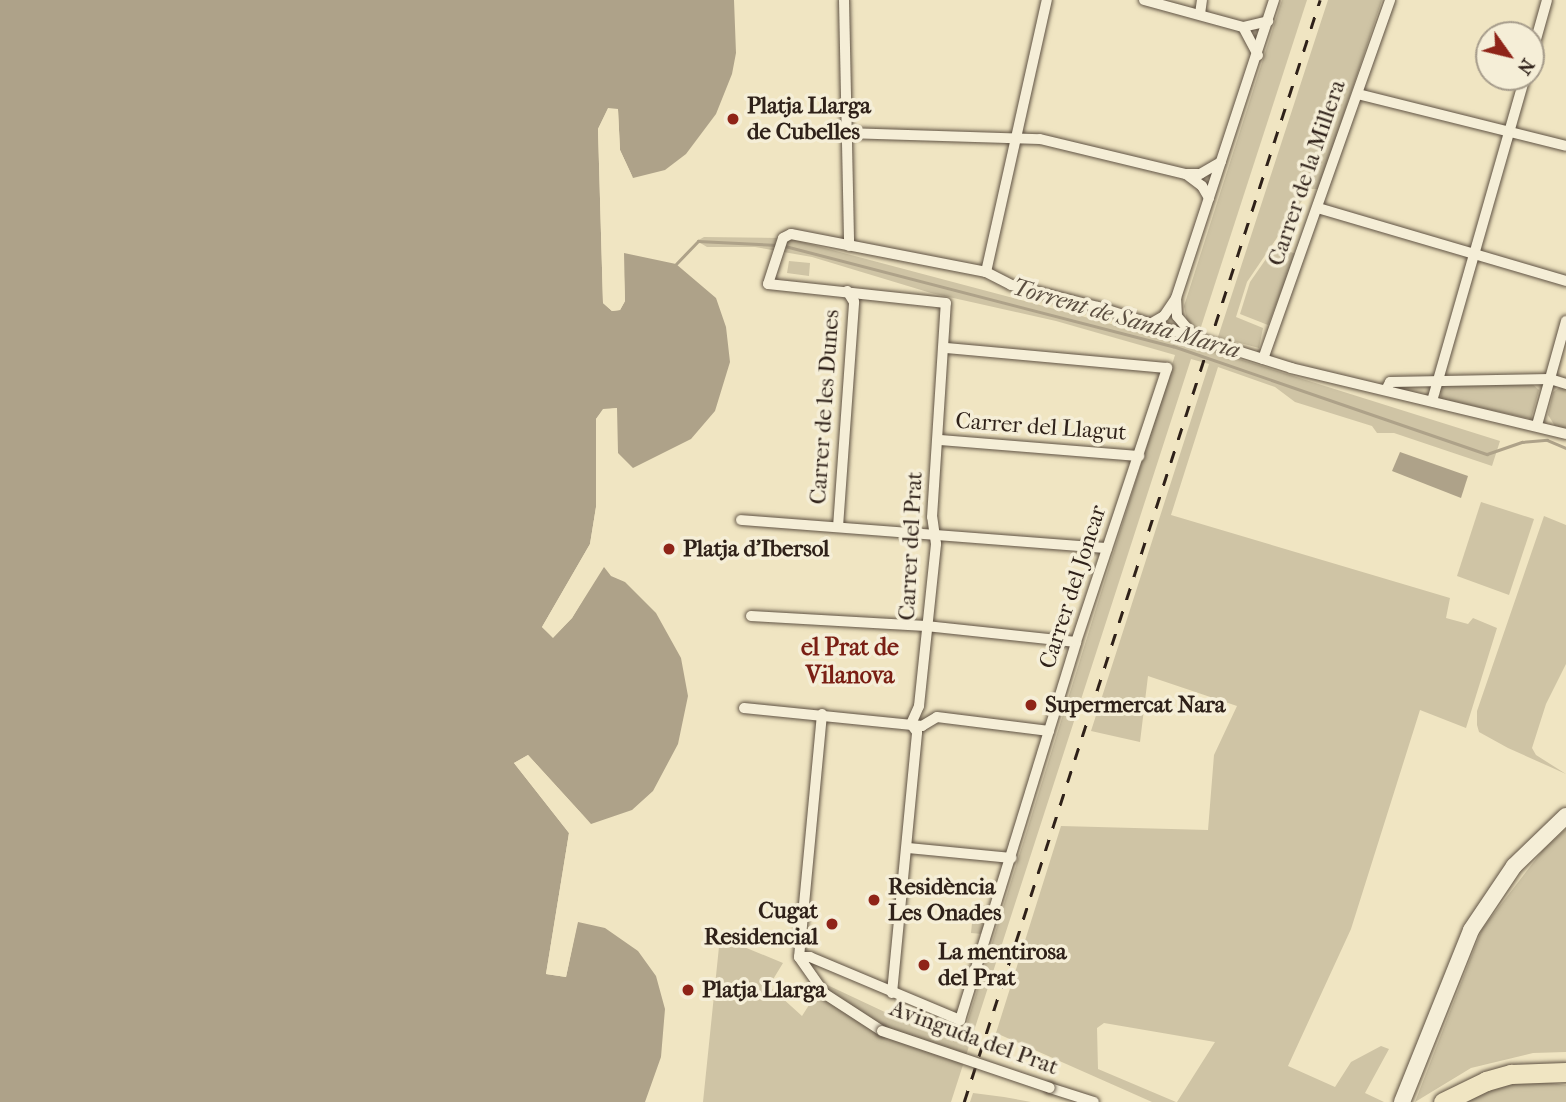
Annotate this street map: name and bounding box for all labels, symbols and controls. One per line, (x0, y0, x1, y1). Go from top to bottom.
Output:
north arrow (1475, 21, 1545, 91)
text: N (1513, 54, 1539, 79)
street label: Carrer de la Millera (1262, 77, 1352, 269)
place label: Platja Llarga de Cubelles (747, 92, 871, 146)
marker: Platja Llarga de Cubelles (725, 111, 741, 127)
water label: Torrent de Santa Maria (1009, 273, 1243, 365)
street label: Carrer de les Dunes (804, 309, 846, 505)
street label: Carrer del Llagut (955, 407, 1127, 447)
street label: Carrer del Prat (893, 471, 929, 621)
street label: Carrer del Joncar (1034, 502, 1112, 672)
place label: Platja d'Ibersol (683, 535, 829, 563)
marker: Platja d'Ibersol (661, 541, 677, 557)
district label: el Prat de Vilanova (801, 634, 899, 690)
place label: Supermercat Nara (1045, 691, 1225, 719)
marker: Supermercat Nara (1023, 697, 1039, 713)
place label: Residència Les Onades (888, 873, 1001, 927)
marker: Residència Les Onades (866, 892, 882, 908)
place label: Cugat Residencial (704, 897, 818, 951)
marker: Cugat Residencial (824, 916, 840, 932)
place label: La mentirosa del Prat (938, 938, 1067, 992)
marker: La mentirosa del Prat (916, 957, 932, 973)
place label: Platja Llarga (702, 976, 826, 1004)
marker: Platja Llarga (680, 982, 696, 998)
street label: Avinguda del Prat (886, 995, 1062, 1081)

